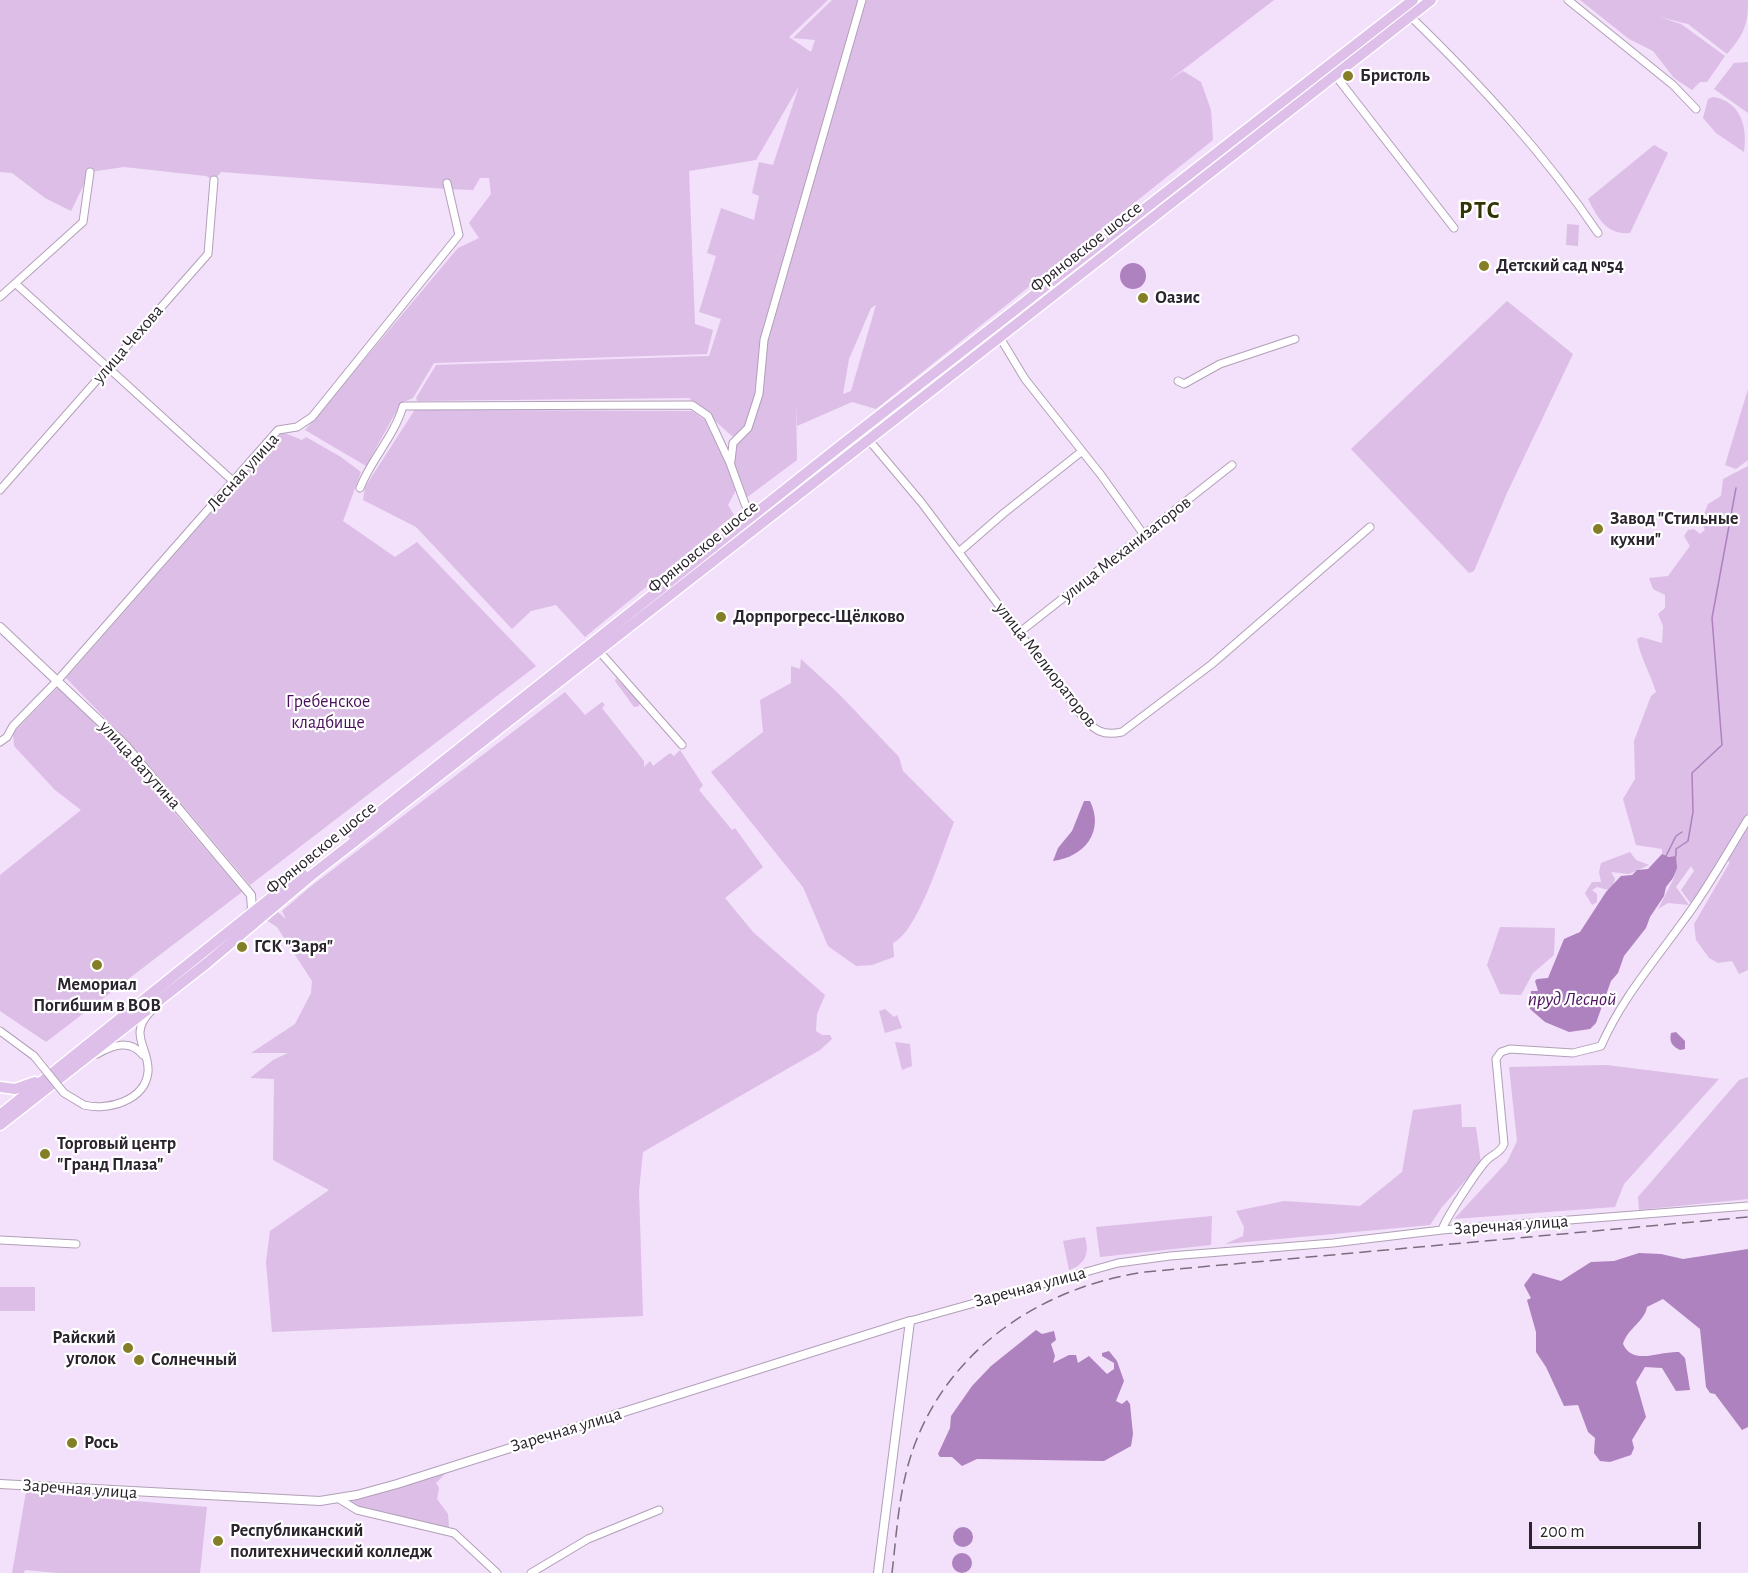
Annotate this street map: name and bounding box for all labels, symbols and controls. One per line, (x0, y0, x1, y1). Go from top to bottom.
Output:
place label: Бристоль (1360, 65, 1430, 87)
marker: Бристоль (1341, 69, 1355, 83)
street label: Фряновское шоссе (1026, 197, 1146, 297)
district label: РТС (1459, 197, 1501, 225)
place label: Детский сад №54 (1496, 255, 1624, 277)
marker: Детский сад №54 (1477, 259, 1491, 273)
place label: Оазис (1155, 287, 1200, 309)
marker: Оазис (1136, 291, 1150, 305)
street label: улица Чехова (88, 300, 168, 388)
street label: Лесная улица (202, 429, 284, 515)
street label: улица Механизаторов (1057, 491, 1195, 607)
street label: Фряновское шоссе (643, 496, 763, 598)
place label: Завод "Стильные кухни" (1610, 508, 1739, 550)
marker: Завод "Стильные кухни" (1591, 522, 1605, 536)
street label: улица Мелиораторов (990, 598, 1102, 732)
place label: Дорпрогресс-Щёлково (733, 606, 904, 628)
marker: Дорпрогресс-Щёлково (714, 610, 728, 624)
park label: Гребенское кладбище (286, 691, 370, 734)
street label: улица Ватутина (95, 716, 185, 814)
street label: Фряновское шоссе (261, 797, 381, 899)
place label: ГСК "Заря" (254, 936, 333, 958)
marker: ГСК "Заря" (235, 940, 249, 954)
marker: Мемориал Погибшим в ВОВ (90, 958, 104, 972)
place label: Мемориал Погибшим в ВОВ (33, 974, 161, 1016)
water label: пруд Лесной (1528, 987, 1616, 1011)
place label: Торговый центр "Гранд Плаза" (57, 1133, 176, 1176)
marker: Торговый центр "Гранд Плаза" (38, 1147, 52, 1161)
street label: Заречная улица (1453, 1210, 1569, 1240)
street label: Заречная улица (972, 1262, 1088, 1312)
place label: Райский уголок (52, 1327, 116, 1370)
marker: Райский уголок (121, 1341, 135, 1355)
place label: Солнечный (151, 1349, 237, 1371)
marker: Солнечный (132, 1353, 146, 1367)
street label: Заречная улица (508, 1403, 624, 1457)
place label: Рось (84, 1432, 118, 1454)
marker: Рось (65, 1436, 79, 1450)
street label: Заречная улица (22, 1474, 138, 1504)
scale bar (1532, 1510, 1704, 1548)
place label: Республиканский политехнический колледж (230, 1520, 432, 1562)
text: 200 m (1540, 1523, 1585, 1541)
marker: Республиканский политехнический колледж (211, 1534, 225, 1548)

